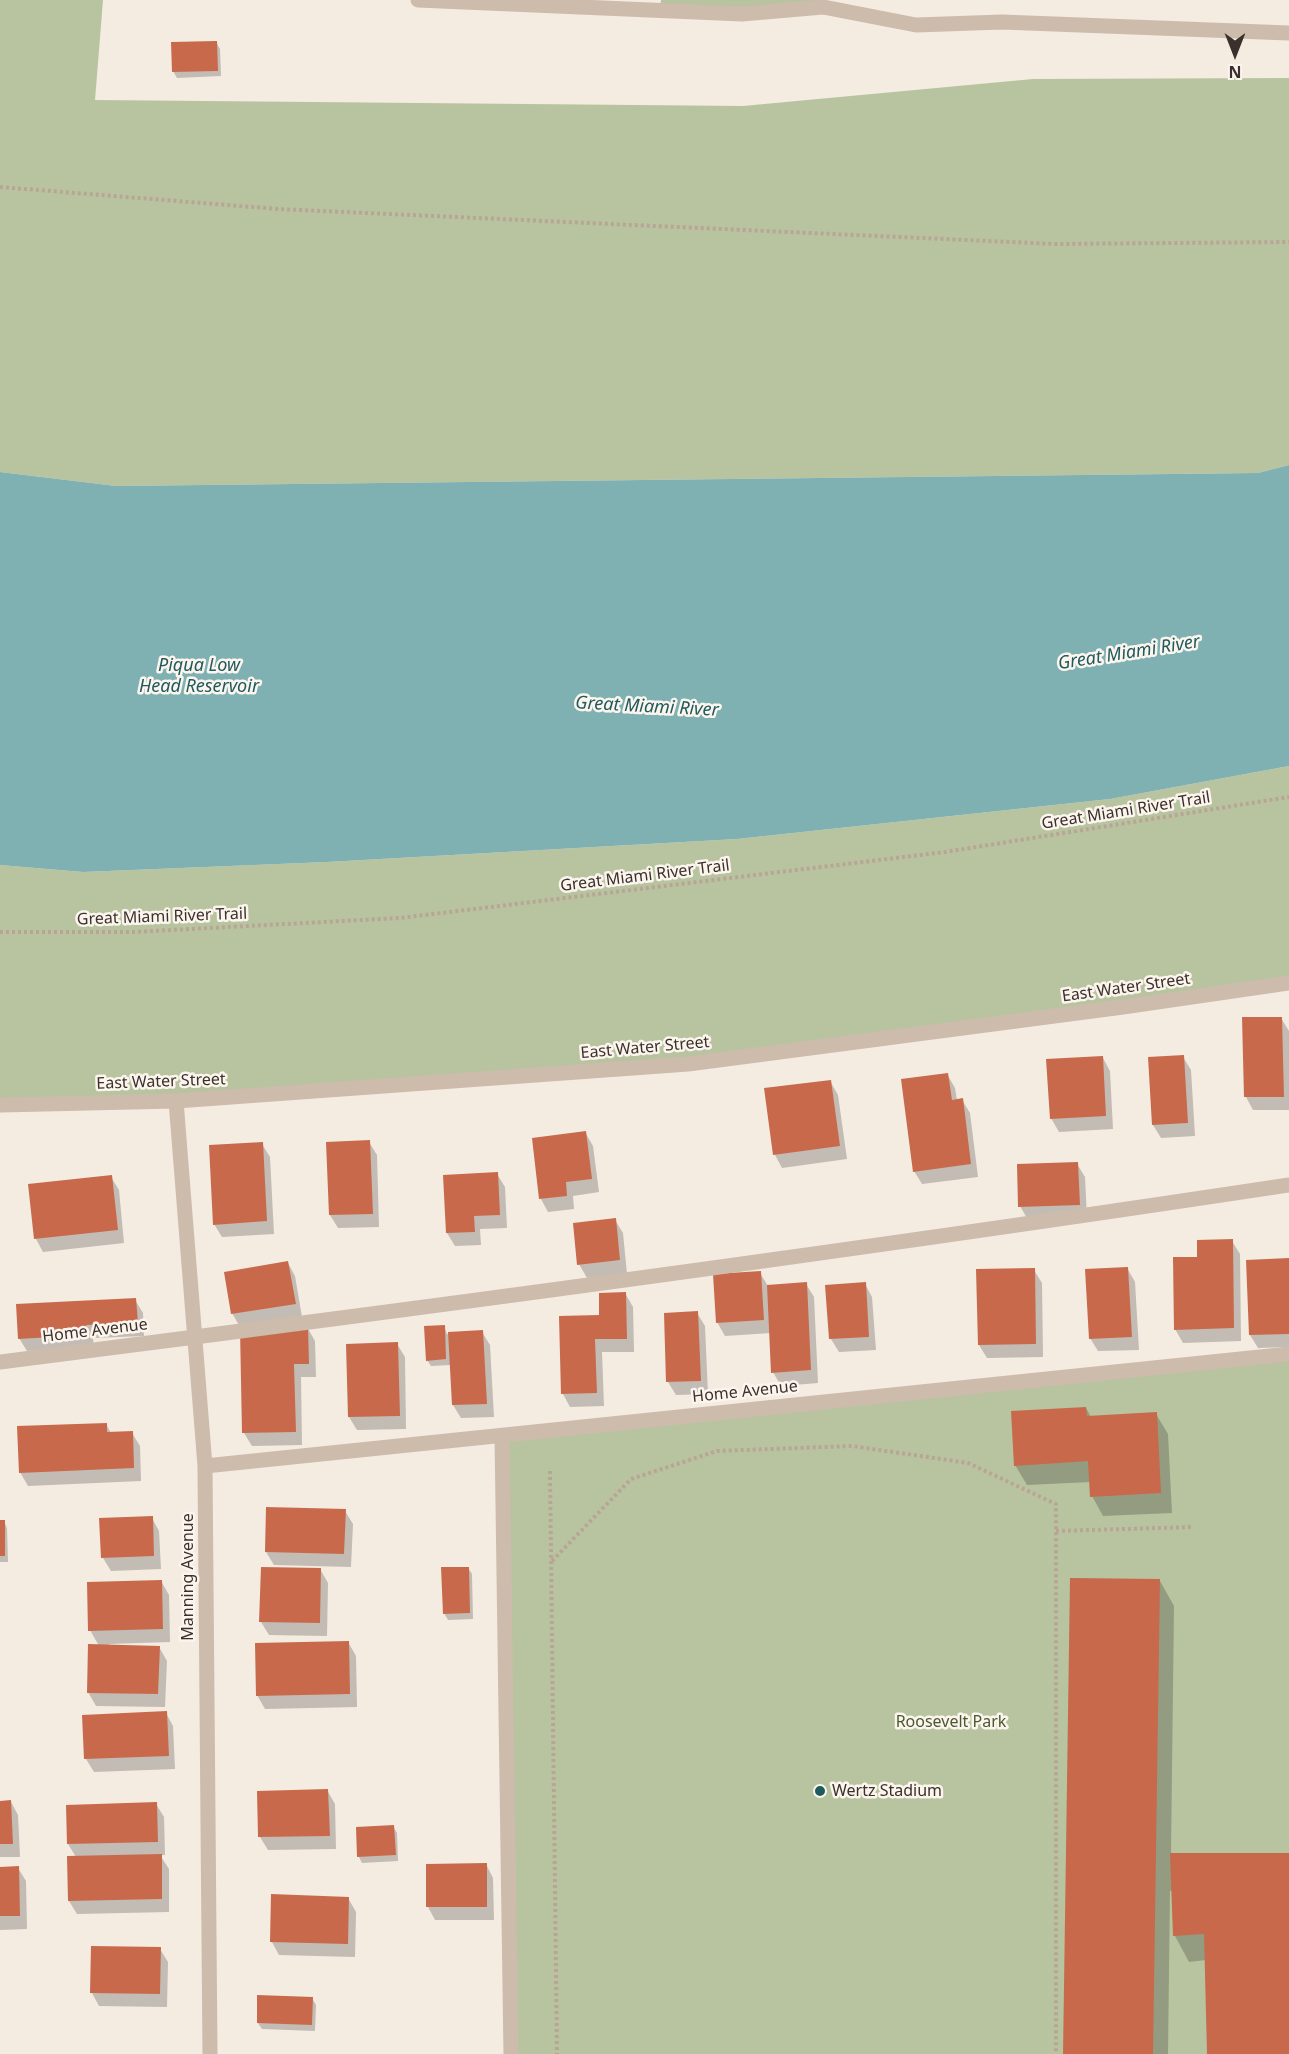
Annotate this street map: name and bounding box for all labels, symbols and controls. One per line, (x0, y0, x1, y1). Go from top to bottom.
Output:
north arrow (1205, 24, 1265, 84)
text: N (1229, 61, 1242, 83)
water label: Great Miami River (1056, 631, 1202, 675)
water label: Piqua Low Head Reservoir (139, 655, 259, 698)
water label: Great Miami River (575, 692, 719, 722)
street label: Great Miami River Trail (1040, 788, 1212, 834)
street label: Great Miami River Trail (559, 856, 731, 896)
street label: Great Miami River Trail (77, 904, 247, 930)
street label: East Water Street (1061, 969, 1191, 1007)
street label: East Water Street (580, 1033, 710, 1063)
street label: East Water Street (96, 1070, 226, 1094)
street label: Home Avenue (41, 1315, 149, 1347)
street label: Home Avenue (691, 1377, 799, 1407)
street label: Manning Avenue (178, 1513, 198, 1641)
park label: Roosevelt Park (896, 1712, 1006, 1732)
place label: Wertz Stadium (832, 1781, 942, 1801)
marker: Wertz Stadium (813, 1784, 827, 1798)

